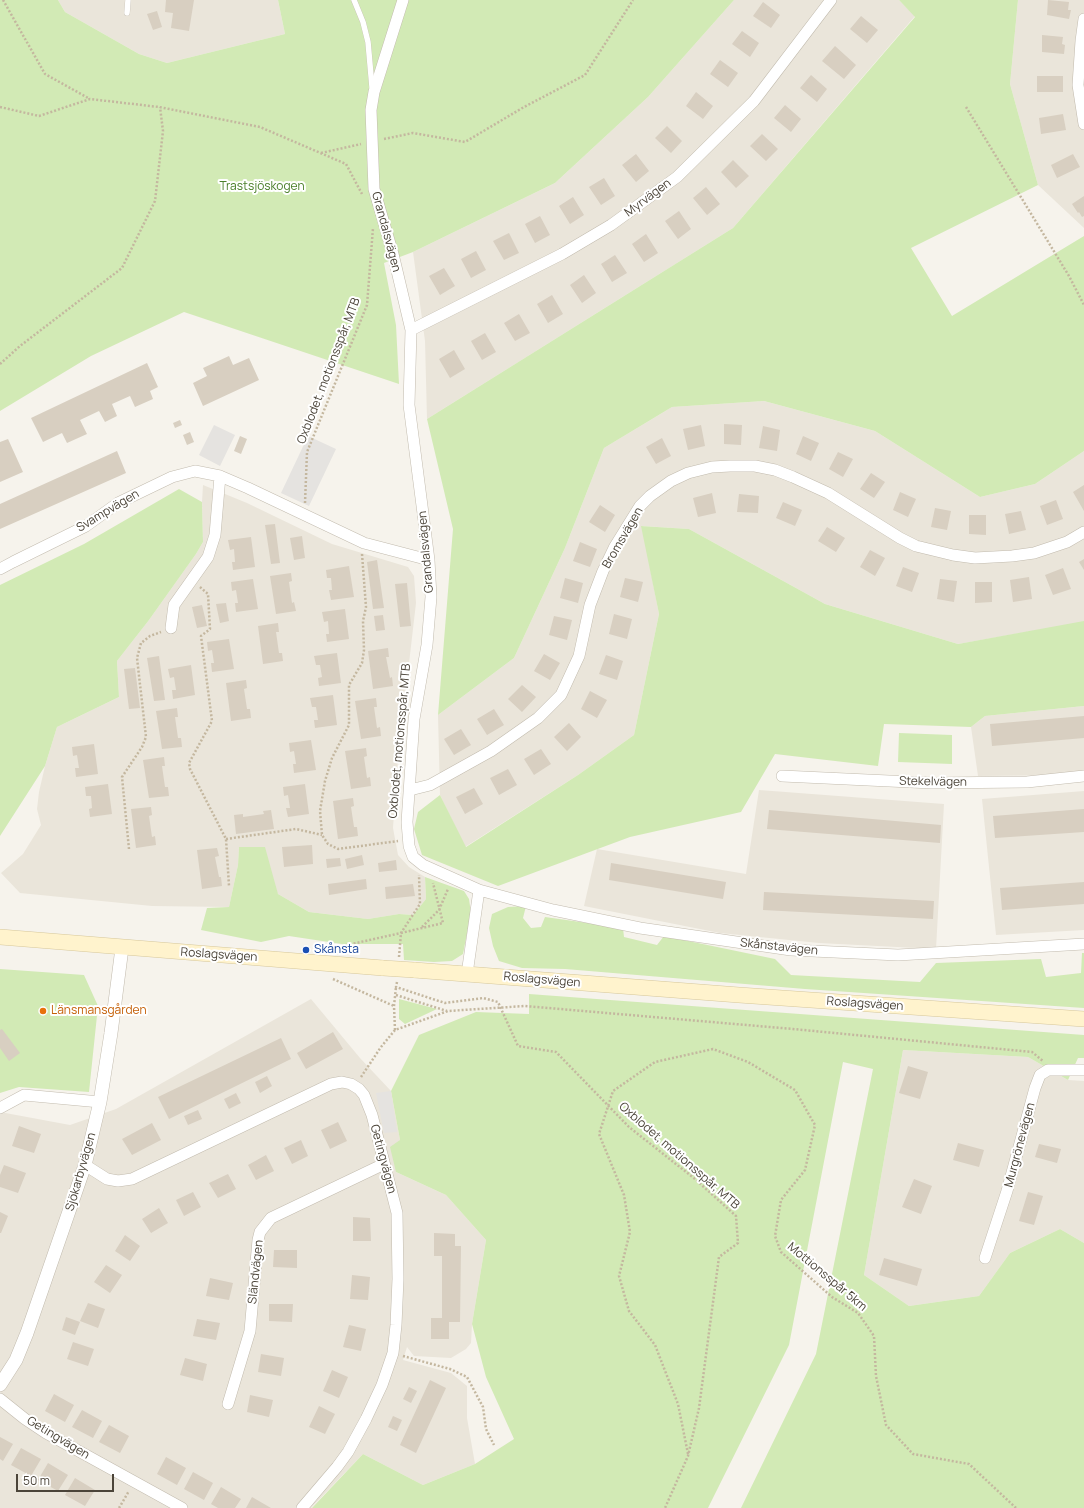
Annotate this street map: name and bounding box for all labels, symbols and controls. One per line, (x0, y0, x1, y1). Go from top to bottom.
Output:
street label: Myrvägen (622, 176, 674, 220)
park label: Trastsjöskogen (219, 180, 305, 194)
street label: Grandalsvägen (368, 190, 404, 274)
street label: Oxblodet, motionsspår, MTB (294, 296, 364, 446)
street label: Svampvägen (74, 487, 142, 535)
street label: Bromsvägen (600, 505, 646, 571)
street label: Grandalsvägen (415, 510, 437, 594)
street label: Oxblodet, motionsspår, MTB (386, 663, 414, 819)
street label: Stekelvägen (899, 774, 967, 790)
street label: Skånstavägen (739, 936, 819, 958)
place label: Skånsta (314, 943, 359, 957)
street label: Roslagsvägen (180, 945, 258, 965)
marker: Skånsta (301, 945, 311, 955)
street label: Roslagsvägen (503, 969, 581, 991)
street label: Roslagsvägen (826, 994, 904, 1014)
place label: Länsmansgården (51, 1004, 147, 1018)
marker: Länsmansgården (38, 1006, 48, 1016)
street label: Oxblodet, motionsspår, MTB (616, 1100, 742, 1212)
street label: Murgrönevägen (1002, 1101, 1038, 1189)
street label: Getingvägen (367, 1123, 399, 1195)
street label: Sjökarbyvägen (63, 1131, 99, 1213)
street label: Sländvägen (245, 1239, 267, 1305)
street label: Mottionsspår 5km (784, 1240, 870, 1314)
street label: Getingvägen (24, 1414, 92, 1462)
scale bar (18, 1466, 116, 1492)
text: 50 m (23, 1472, 50, 1489)

